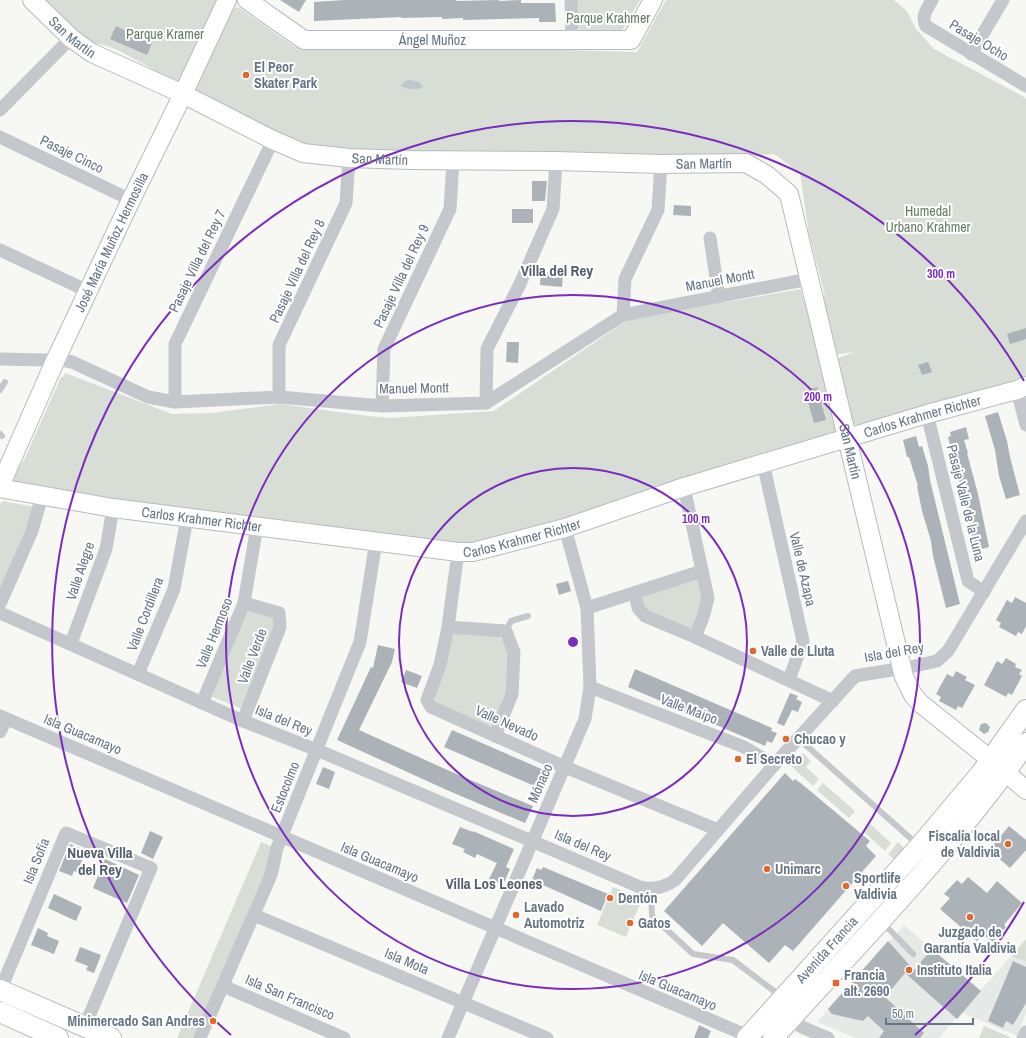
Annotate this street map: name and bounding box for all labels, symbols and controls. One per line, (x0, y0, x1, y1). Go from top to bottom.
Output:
park label: Parque Krahmer (566, 9, 650, 27)
street label: San Martín (45, 12, 100, 62)
street label: Pasaje Ocho (946, 15, 1012, 65)
park label: Parque Kramer (126, 25, 204, 43)
street label: Ángel Muñoz (398, 31, 466, 49)
place label: El Peor Skater Park (254, 58, 318, 92)
marker: El Peor Skater Park (241, 70, 251, 80)
street label: Pasaje Cinco (37, 131, 107, 177)
street label: San Martín (351, 149, 408, 169)
street label: San Martín (676, 154, 732, 173)
street label: José María Muñoz Hermosilla (70, 169, 152, 315)
park label: Humedal Urbano Krahmer (886, 202, 971, 236)
street label: Pasaje Villa del Rey 7 (164, 207, 230, 315)
street label: Pasaje Villa del Rey 8 (265, 216, 329, 326)
street label: Pasaje Villa del Rey 9 (369, 221, 433, 331)
district label: Villa del Rey (521, 260, 593, 281)
street label: Manuel Montt (684, 265, 756, 295)
text: 300 m (927, 266, 955, 282)
street label: Manuel Montt (379, 378, 449, 398)
text: 200 m (804, 389, 832, 405)
street label: Carlos Krahmer Richter (862, 391, 983, 441)
street label: San Martín (835, 422, 866, 481)
street label: Pasaje Valle de la Luna (943, 443, 989, 564)
street label: Carlos Krahmer Richter (140, 503, 263, 536)
text: 100 m (682, 511, 710, 527)
street label: Carlos Krahmer Richter (463, 514, 583, 561)
street label: Valle de Azapa (786, 530, 820, 609)
street label: Valle Alegre (62, 539, 98, 603)
street label: Valle Cordillera (123, 574, 168, 653)
street label: Valle Hermoso (192, 595, 236, 671)
street label: Valle Verde (233, 626, 271, 686)
centre of rings (566, 635, 580, 649)
street label: Isla del Rey (863, 638, 925, 666)
place label: Valle de Lluta (761, 642, 835, 660)
marker: Valle de Lluta (748, 646, 758, 656)
street label: Valle Maipo (658, 690, 720, 728)
street label: Isla del Rey (253, 700, 315, 740)
street label: Valle Nevado (473, 701, 541, 745)
street label: Isla Guacamayo (41, 710, 125, 758)
place label: Chucao y (794, 730, 846, 748)
marker: Chucao y (781, 734, 791, 744)
place label: El Secreto (746, 750, 802, 768)
marker: El Secreto (733, 754, 743, 764)
street label: Estocolmo (267, 759, 303, 815)
street label: Mónaco (523, 761, 557, 805)
street label: Isla del Rey (552, 825, 614, 865)
place label: Fiscalía local de Valdivia (929, 827, 1001, 861)
street label: Isla Sofía (19, 835, 54, 887)
street label: Isla Guacamayo (338, 838, 422, 886)
marker: Fiscalía local de Valdivia (1003, 839, 1013, 849)
district label: Nueva Villa del Rey (67, 842, 133, 880)
place label: Unimarc (775, 860, 821, 878)
marker: Unimarc (762, 864, 772, 874)
place label: Sportlife Valdivia (854, 869, 901, 903)
district label: Villa Los Leones (446, 873, 543, 894)
marker: Sportlife Valdivia (841, 881, 851, 891)
place label: Dentón (618, 889, 658, 907)
marker: Dentón (605, 893, 615, 903)
place label: Lavado Automotriz (524, 898, 585, 932)
marker: Lavado Automotriz (511, 910, 521, 920)
street label: Avenida Francia (791, 912, 862, 988)
marker: Juzgado de Garantía Valdivia (965, 912, 975, 922)
place label: Gatos (638, 914, 671, 932)
marker: Gatos (625, 918, 635, 928)
place label: Juzgado de Garantía Valdivia (924, 923, 1017, 957)
street label: Isla Mota (382, 944, 433, 979)
place label: Instituto Italia (917, 961, 992, 979)
marker: Instituto Italia (904, 965, 914, 975)
street label: Isla Guacamayo (636, 966, 720, 1014)
place label: Francia alt. 2690 (844, 966, 889, 1000)
street label: Isla San Francisco (243, 970, 337, 1024)
marker: Francia alt. 2690 (831, 978, 841, 988)
scale bar (886, 1000, 973, 1026)
text: 50 m (892, 1006, 914, 1022)
place label: Minimercado San Andres (68, 1012, 205, 1030)
marker: Minimercado San Andres (208, 1016, 218, 1026)

